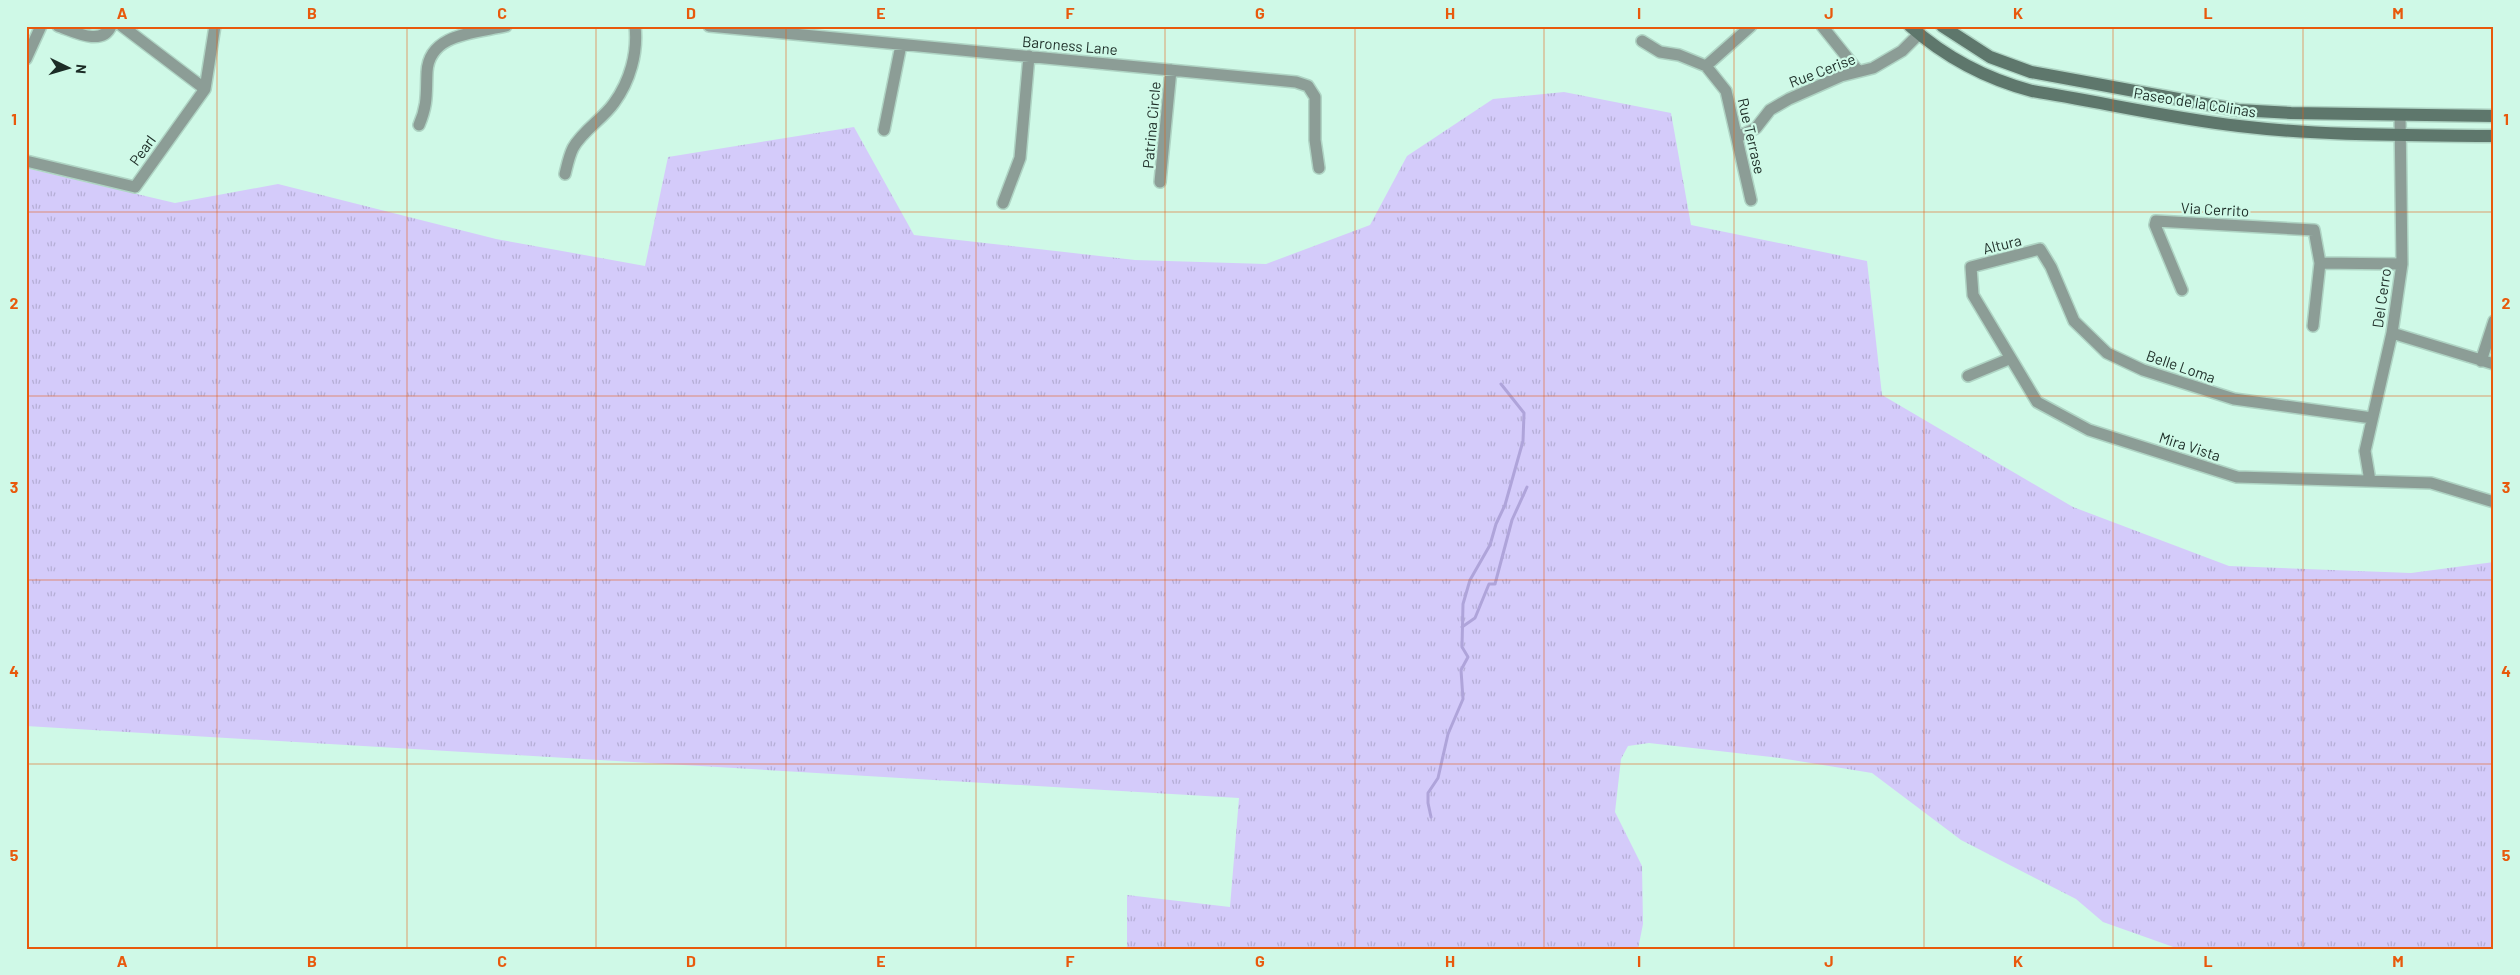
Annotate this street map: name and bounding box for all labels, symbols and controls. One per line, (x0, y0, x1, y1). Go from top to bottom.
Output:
text: A (117, 3, 128, 22)
text: B (307, 3, 317, 22)
text: C (497, 3, 507, 22)
text: D (686, 3, 696, 22)
text: E (876, 3, 886, 22)
text: F (1066, 3, 1075, 22)
text: G (1255, 3, 1265, 22)
text: H (1445, 3, 1455, 22)
text: I (1637, 3, 1641, 22)
text: J (1824, 3, 1834, 22)
text: K (2013, 3, 2023, 22)
text: L (2203, 3, 2213, 22)
text: M (2392, 3, 2404, 22)
street label: Baroness Lane (1022, 32, 1118, 58)
north arrow (42, 42, 92, 92)
street label: Rue Cerise (1786, 49, 1858, 91)
text: N (73, 64, 90, 75)
street label: Patrina Circle (1138, 81, 1164, 169)
street label: Paseo de la Colinas (2133, 83, 2257, 121)
street label: Rue Terrase (1735, 96, 1769, 176)
text: 1 (11, 109, 17, 128)
text: 1 (2503, 109, 2509, 128)
street label: Pearl (125, 131, 159, 169)
street label: Via Cerrito (2180, 198, 2250, 220)
street label: Altura (1981, 231, 2023, 257)
street label: Del Cerro (2368, 267, 2394, 329)
text: 2 (10, 293, 19, 312)
text: 2 (2502, 293, 2511, 312)
street label: Belle Loma (2144, 346, 2218, 386)
street label: Mira Vista (2157, 428, 2223, 464)
text: 3 (10, 477, 18, 496)
text: 3 (2502, 477, 2510, 496)
text: 4 (9, 661, 19, 680)
text: 4 (2501, 661, 2511, 680)
text: 5 (10, 845, 19, 864)
text: 5 (2502, 845, 2511, 864)
text: A (117, 951, 128, 970)
text: B (307, 951, 317, 970)
text: C (497, 951, 507, 970)
text: D (686, 951, 696, 970)
text: E (876, 951, 886, 970)
text: F (1066, 951, 1075, 970)
text: G (1255, 951, 1265, 970)
text: H (1445, 951, 1455, 970)
text: I (1637, 951, 1641, 970)
text: J (1824, 951, 1834, 970)
text: K (2013, 951, 2023, 970)
text: L (2203, 951, 2213, 970)
text: M (2392, 951, 2404, 970)

